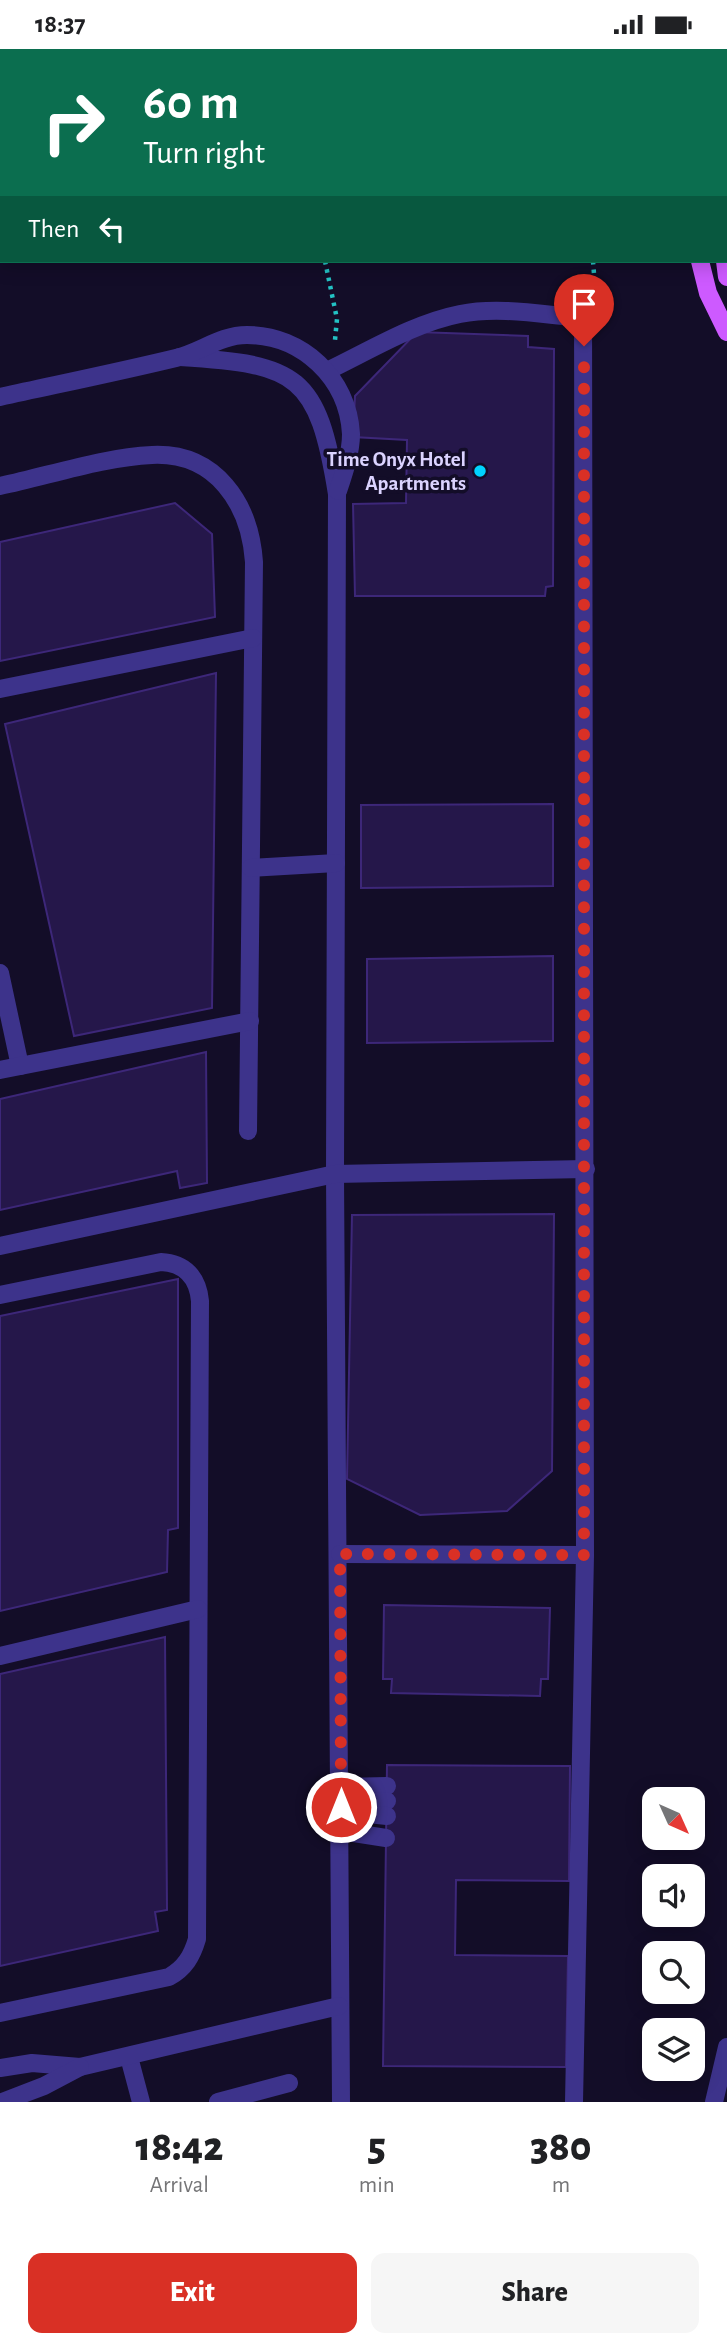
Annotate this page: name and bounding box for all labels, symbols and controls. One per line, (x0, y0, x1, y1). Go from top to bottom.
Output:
text: 18:37 (35, 11, 86, 37)
icon: right (28, 77, 119, 168)
text: 60 m (143, 79, 239, 128)
text: Turn right (143, 137, 265, 169)
icon: left (93, 210, 131, 248)
text: Then (28, 216, 79, 242)
pin (554, 274, 614, 346)
icon: arrive (565, 285, 603, 323)
place label: Time Onyx Hotel Apartments (327, 449, 466, 494)
marker: Time Onyx Hotel Apartments (472, 463, 488, 479)
position arrow (304, 1770, 378, 1844)
north arrow (642, 1787, 705, 1850)
map controls (642, 1787, 705, 2081)
button: sound (642, 1864, 705, 1927)
button: search (642, 1941, 705, 2004)
button: layers (642, 2018, 705, 2081)
text: 18:42 (136, 2126, 223, 2168)
text: 5 (368, 2126, 386, 2168)
text: 380 (530, 2126, 592, 2168)
text: Arrival (150, 2174, 209, 2197)
text: min (359, 2174, 395, 2197)
text: m (552, 2174, 570, 2197)
button: Exit (28, 2253, 357, 2333)
button: Share (371, 2253, 699, 2333)

